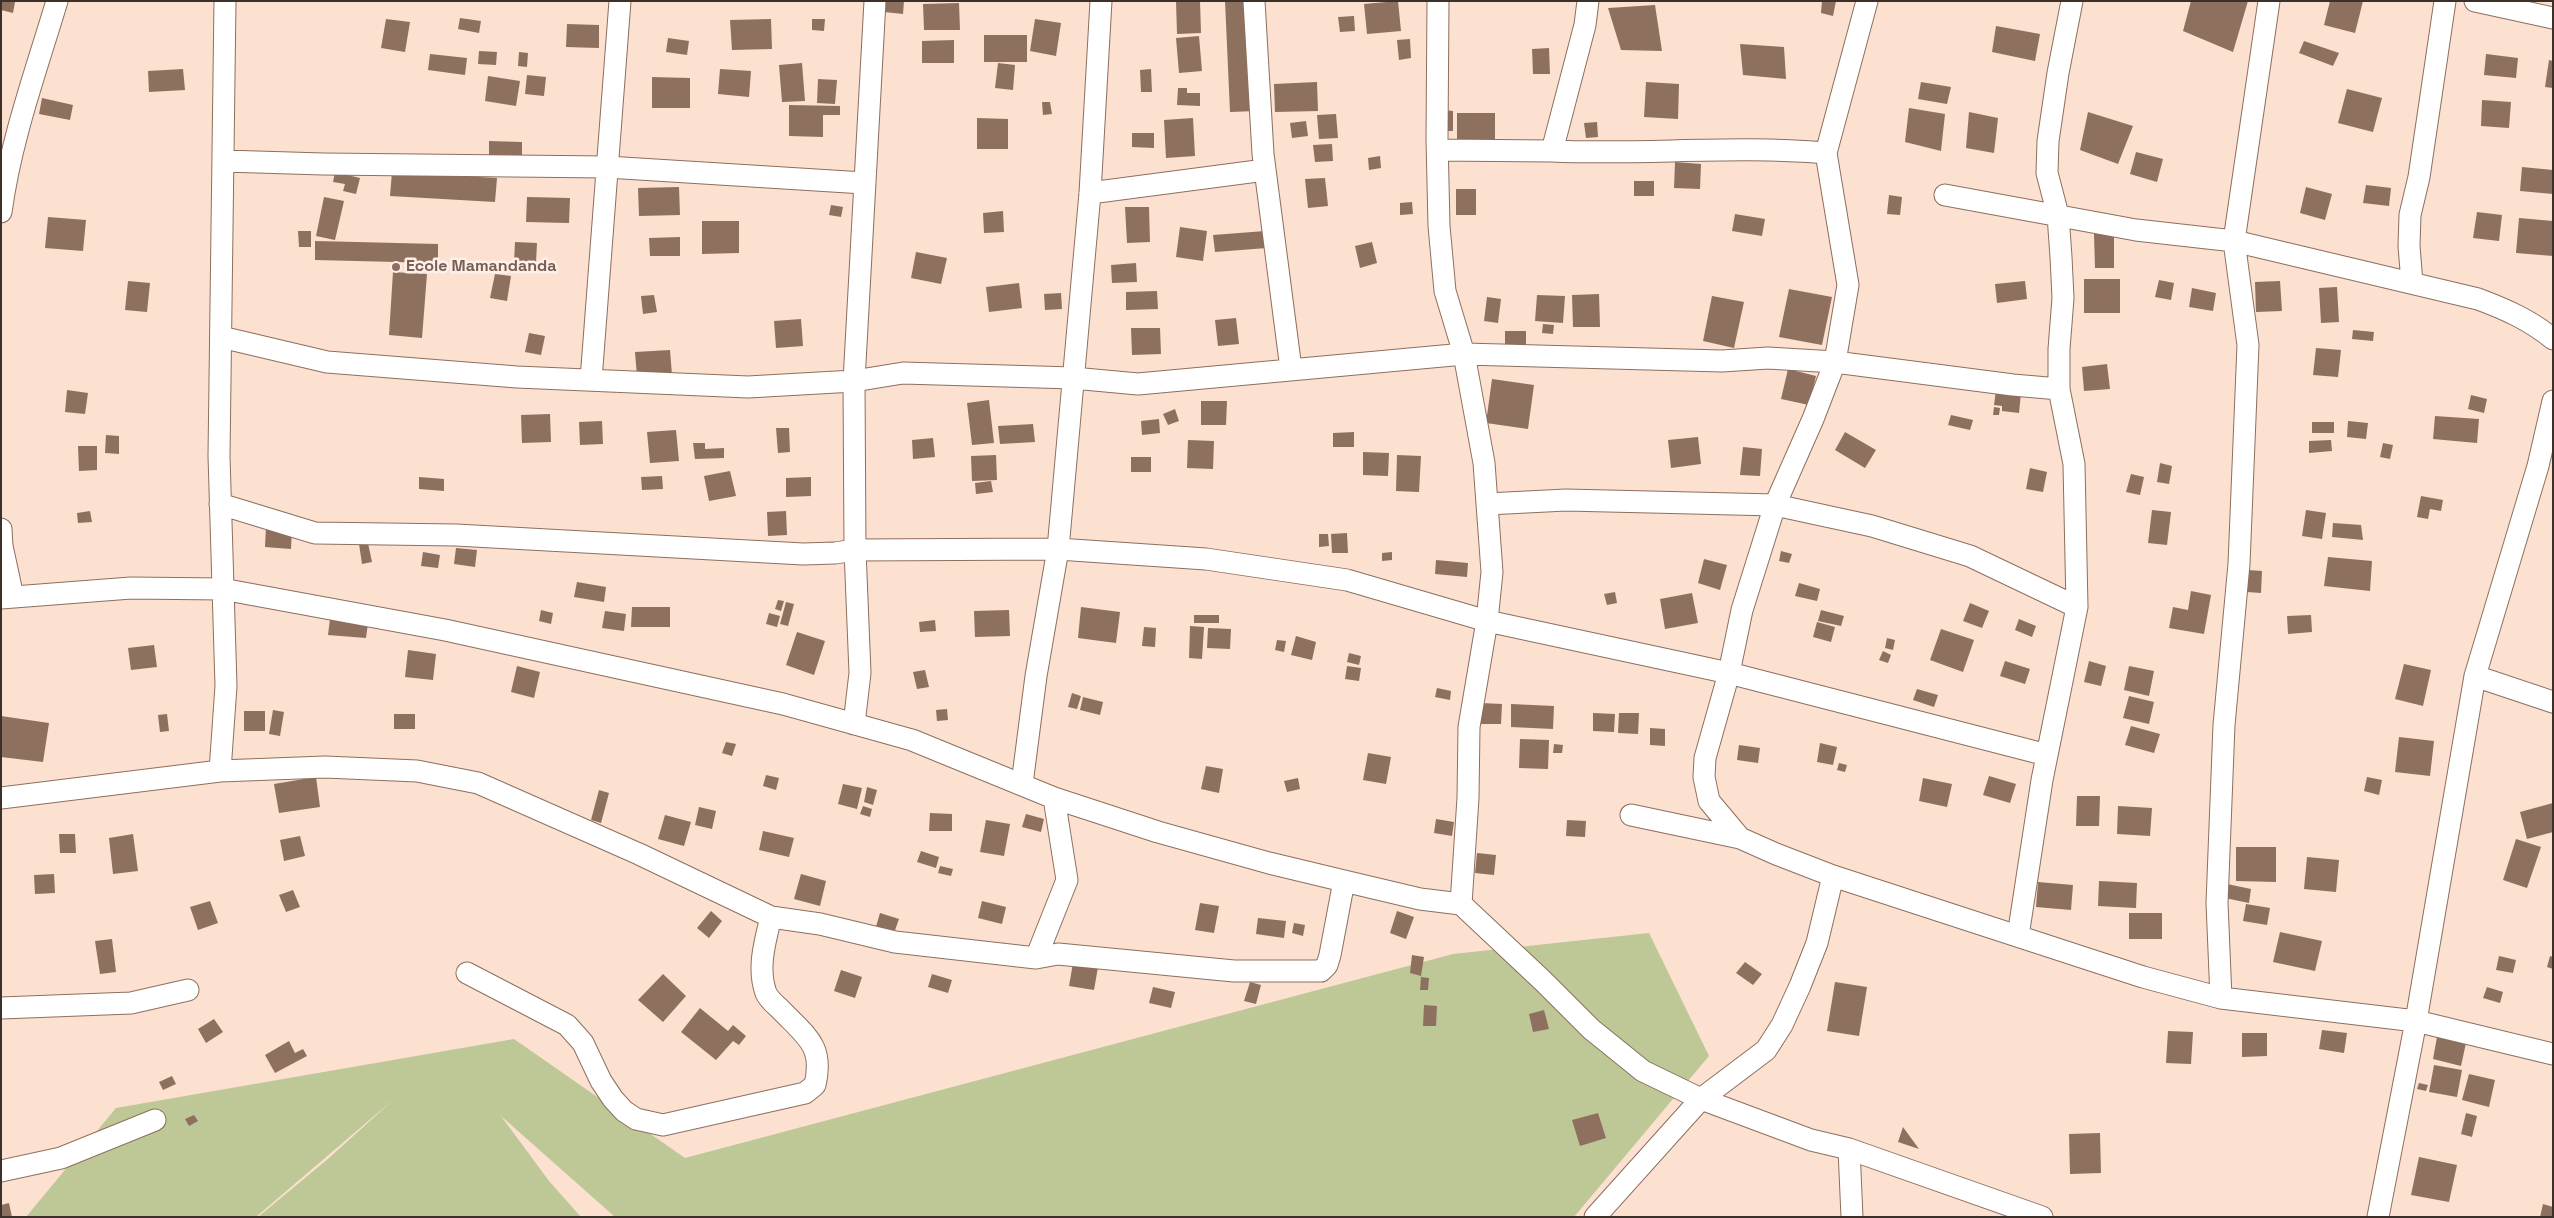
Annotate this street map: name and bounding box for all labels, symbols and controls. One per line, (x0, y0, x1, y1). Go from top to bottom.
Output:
place label: Ecole Mamandanda (406, 257, 556, 277)
marker: Ecole Mamandanda (390, 261, 402, 273)

